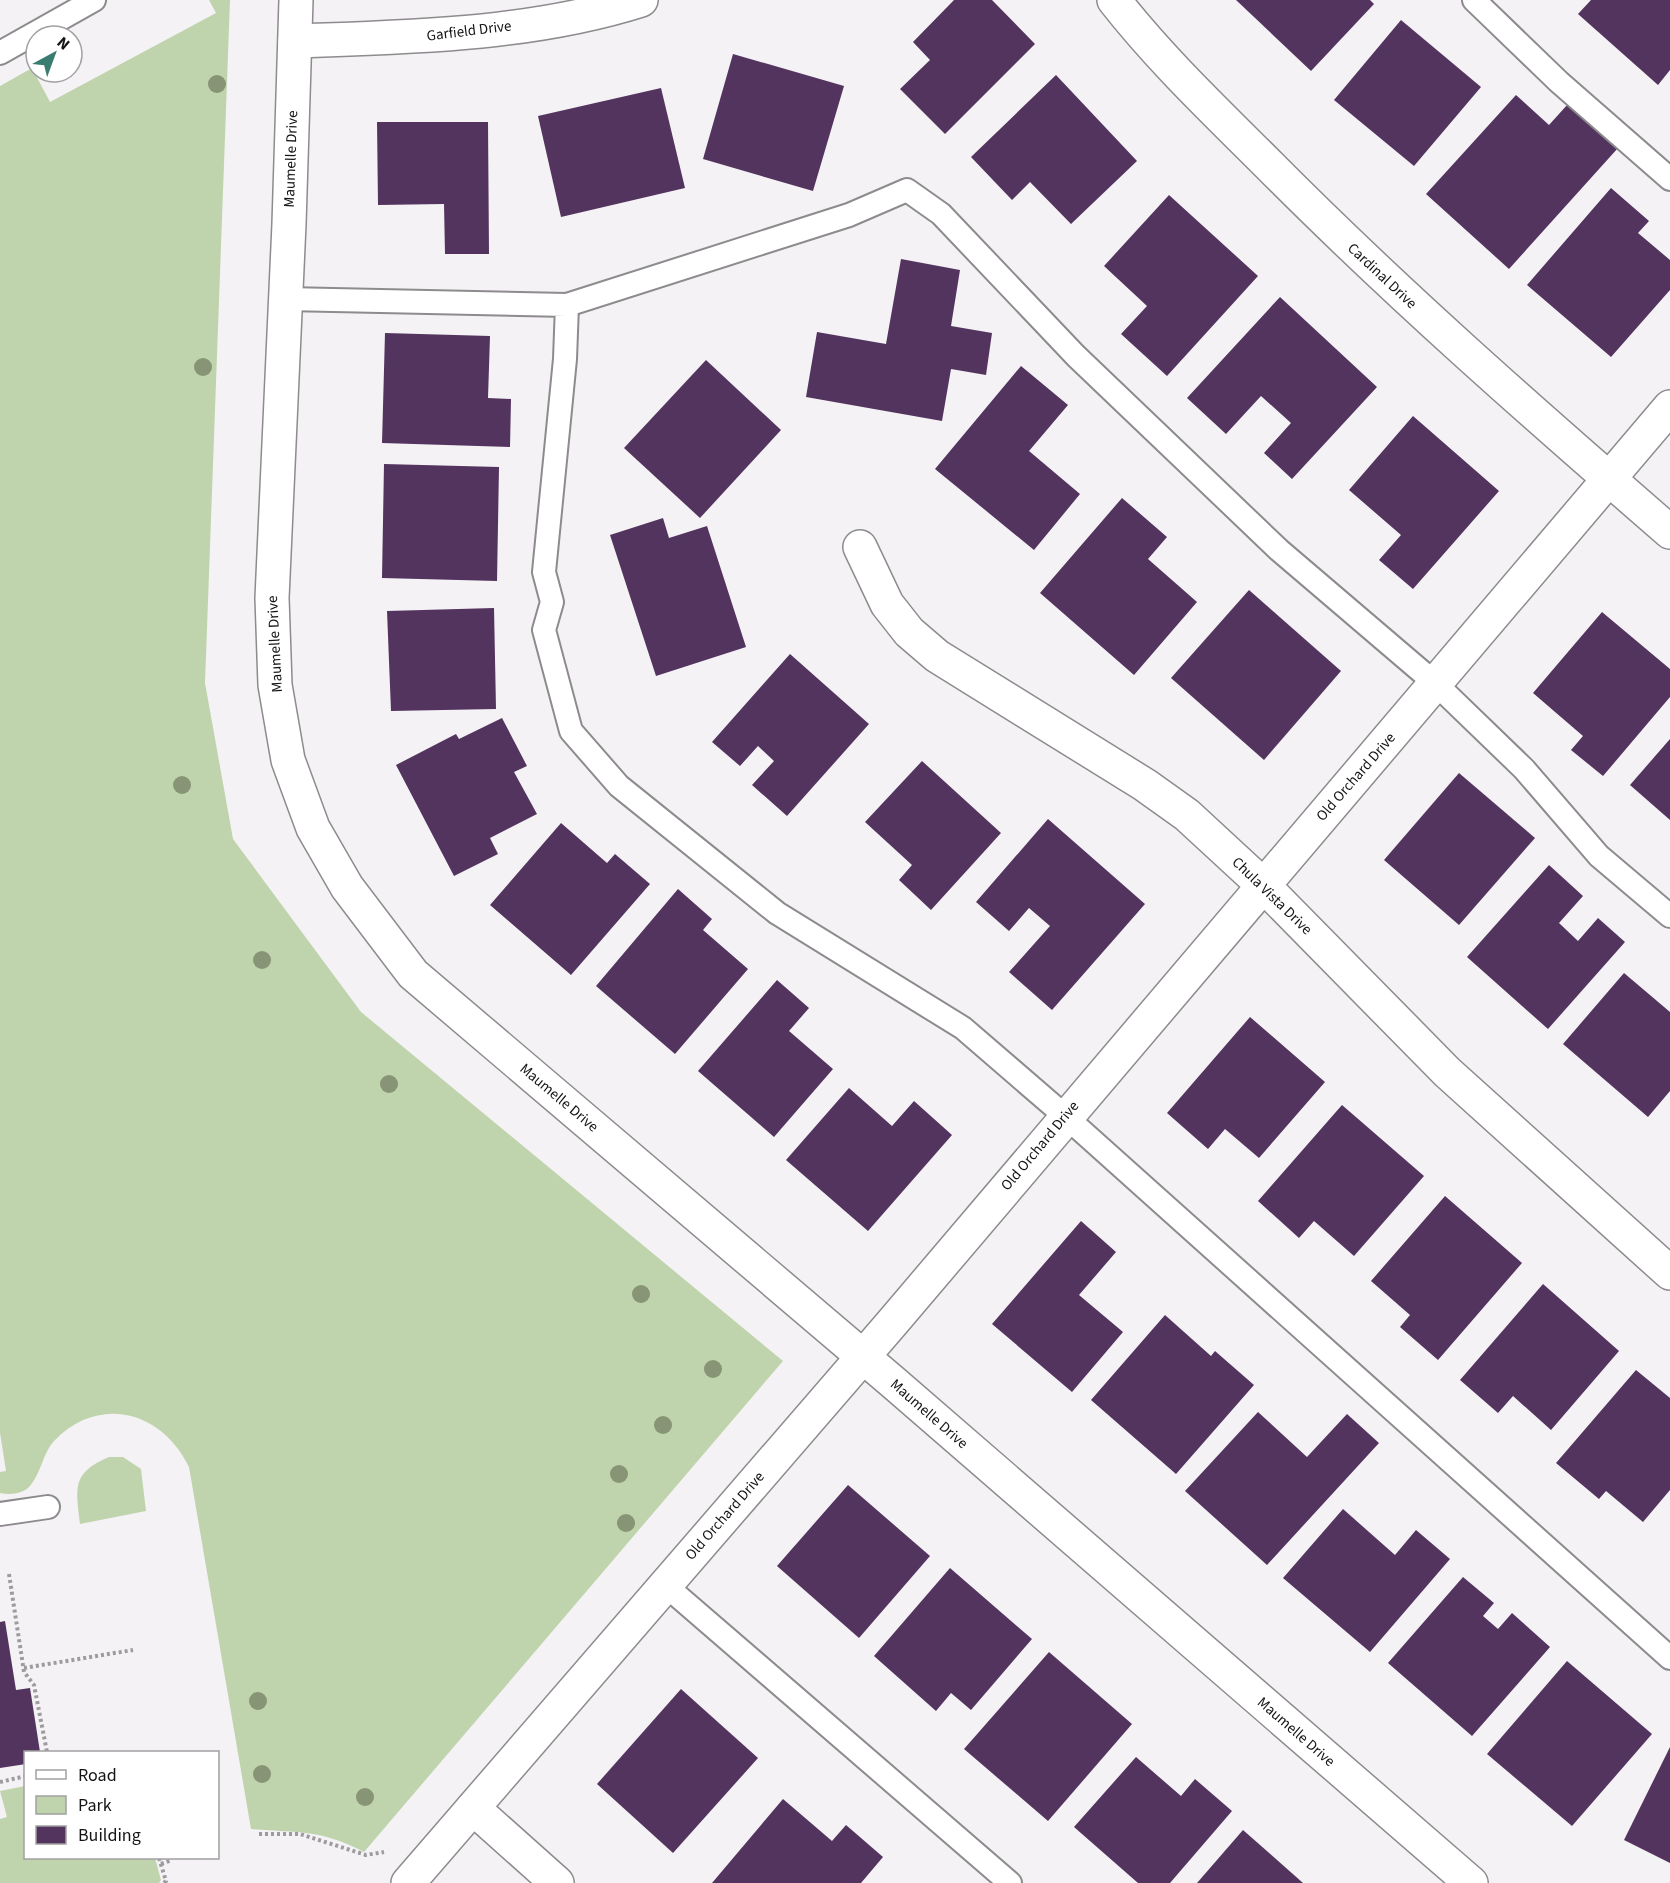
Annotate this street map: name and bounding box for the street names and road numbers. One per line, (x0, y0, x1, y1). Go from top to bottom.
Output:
street label: Garfield Drive (425, 15, 513, 47)
street label: Maumelle Drive (279, 110, 303, 208)
street label: Cardinal Drive (1343, 238, 1421, 314)
street label: Maumelle Drive (262, 595, 288, 693)
street label: Old Orchard Drive (1311, 728, 1401, 826)
street label: Chula Vista Drive (1227, 852, 1317, 940)
street label: Maumelle Drive (515, 1059, 603, 1137)
street label: Old Orchard Drive (996, 1097, 1084, 1195)
street label: Maumelle Drive (885, 1374, 973, 1454)
street label: Old Orchard Drive (680, 1467, 770, 1565)
street label: Maumelle Drive (1252, 1692, 1340, 1772)

